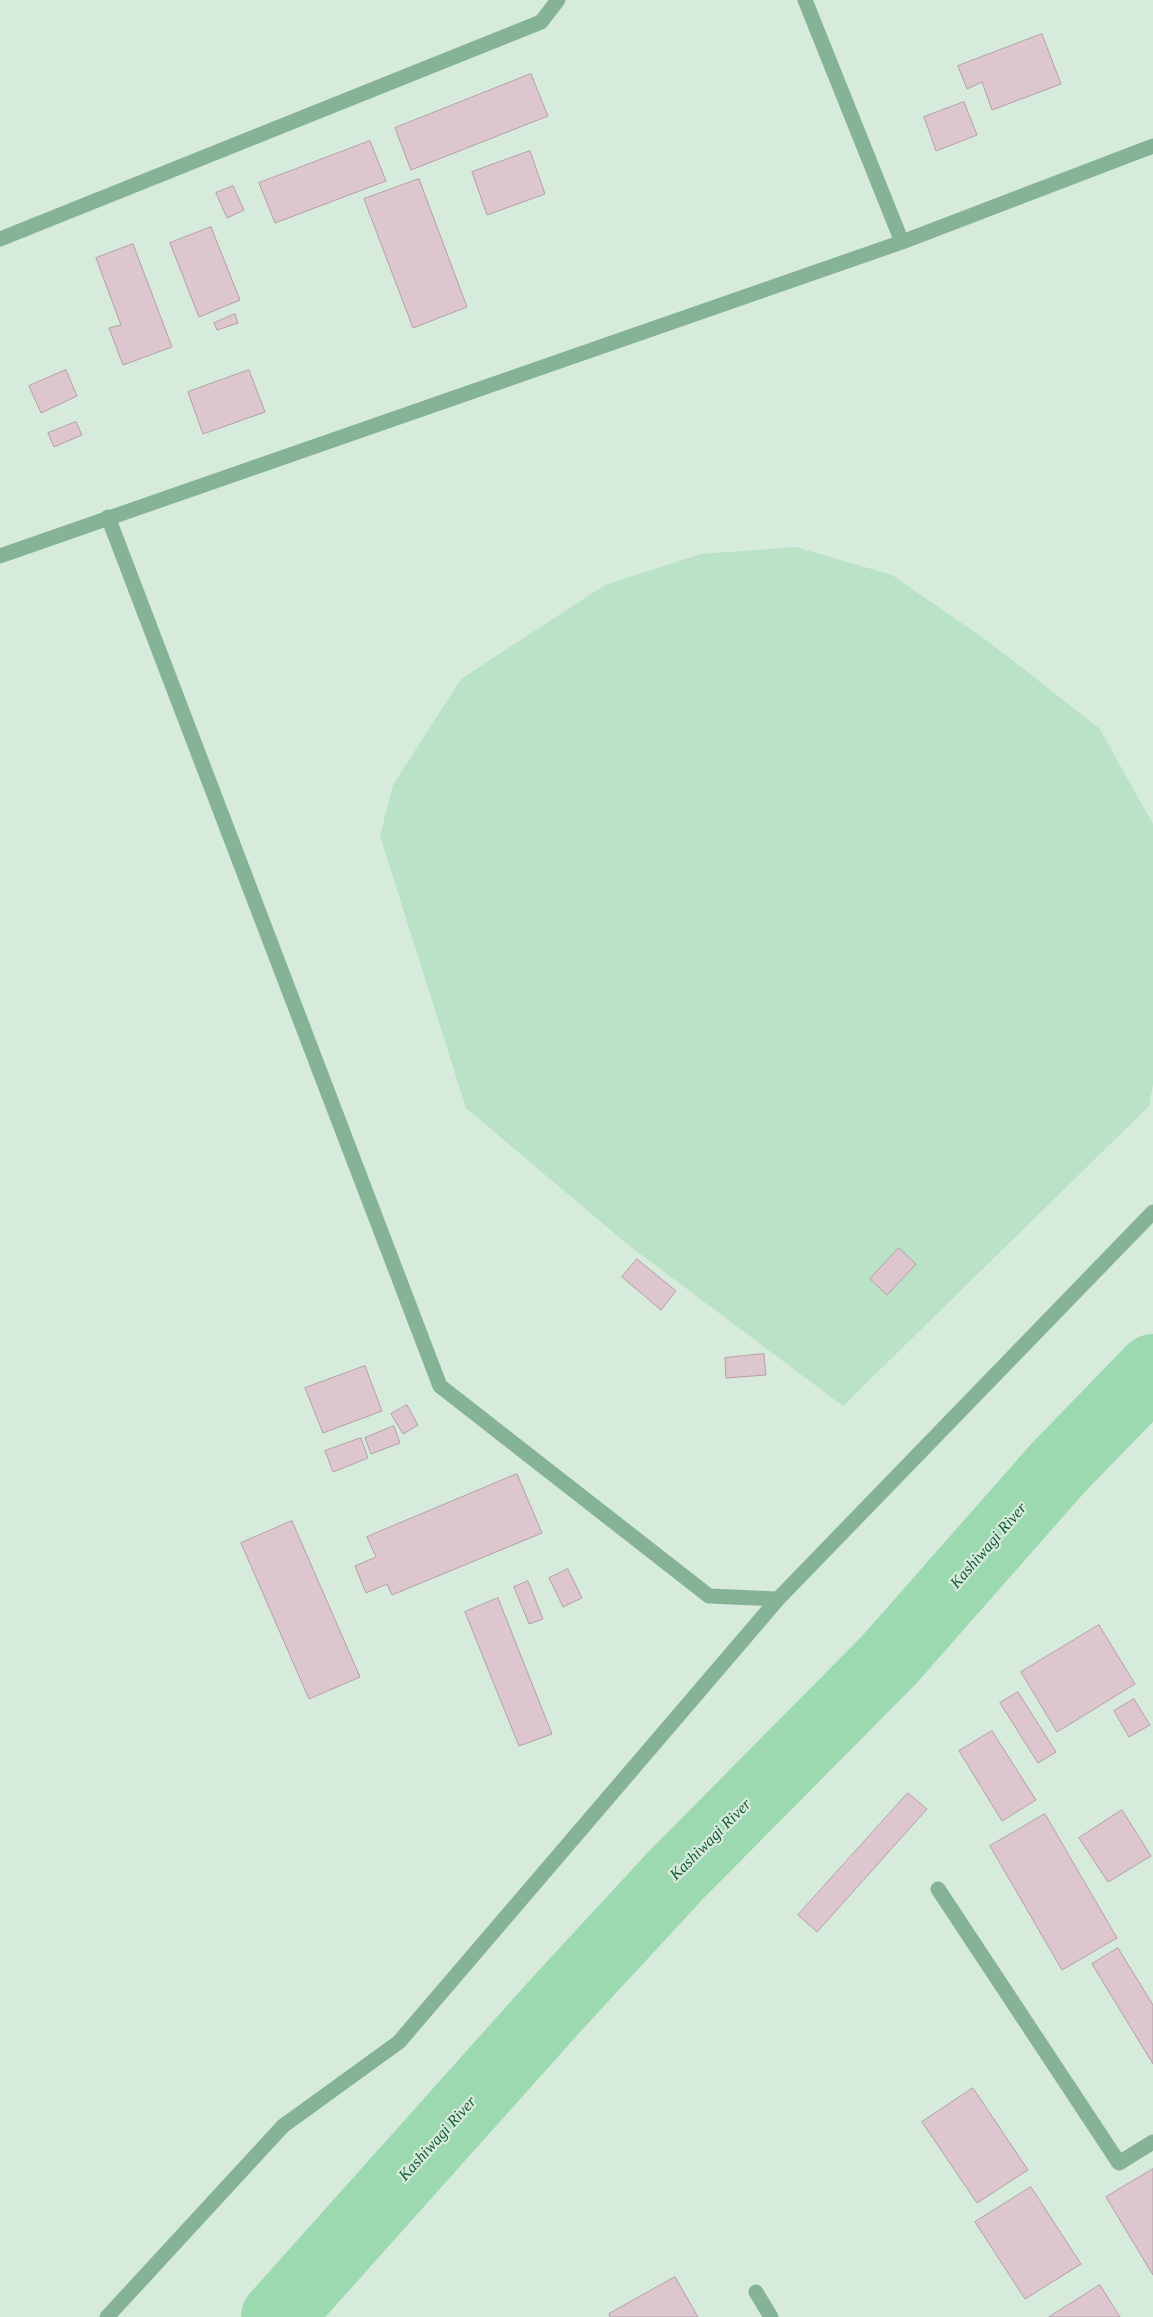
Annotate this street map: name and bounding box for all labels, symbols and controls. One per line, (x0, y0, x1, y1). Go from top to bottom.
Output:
water label: Kashiwagi River (947, 1499, 1031, 1593)
water label: Kashiwagi River (666, 1795, 756, 1885)
water label: Kashiwagi River (395, 2093, 481, 2185)

